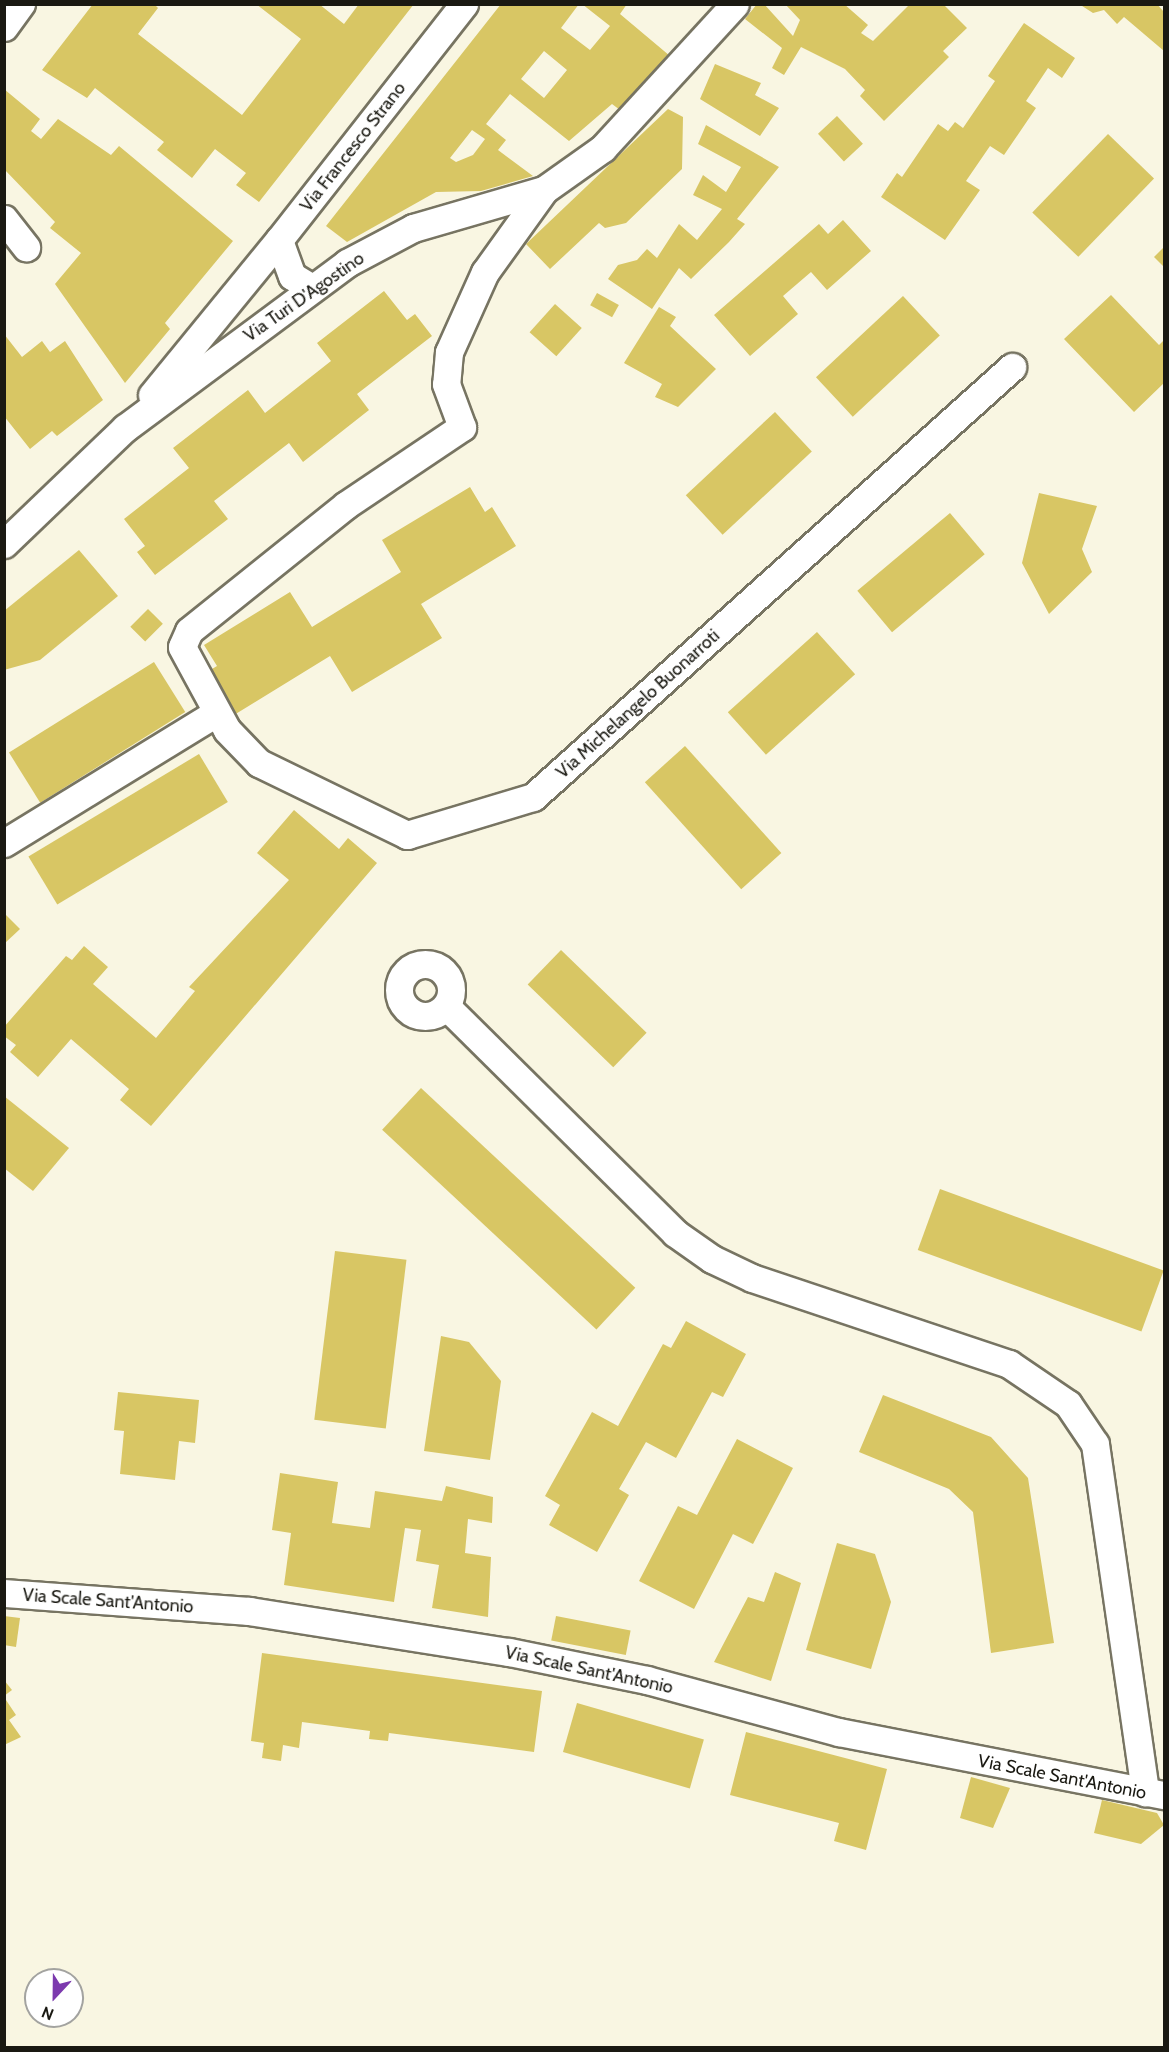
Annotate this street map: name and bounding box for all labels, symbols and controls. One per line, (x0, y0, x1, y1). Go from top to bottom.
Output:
street label: Via Francesco Strano (296, 78, 410, 216)
street label: Via Turi D'Agostino (240, 247, 368, 347)
street label: Via Michelangelo Buonarroti (552, 625, 724, 783)
street label: Via Scale Sant'Antonio (22, 1584, 194, 1618)
street label: Via Scale Sant'Antonio (503, 1642, 675, 1698)
street label: Via Scale Sant'Antonio (976, 1750, 1148, 1804)
north arrow (24, 1968, 84, 2028)
text: N (39, 2002, 57, 2024)

